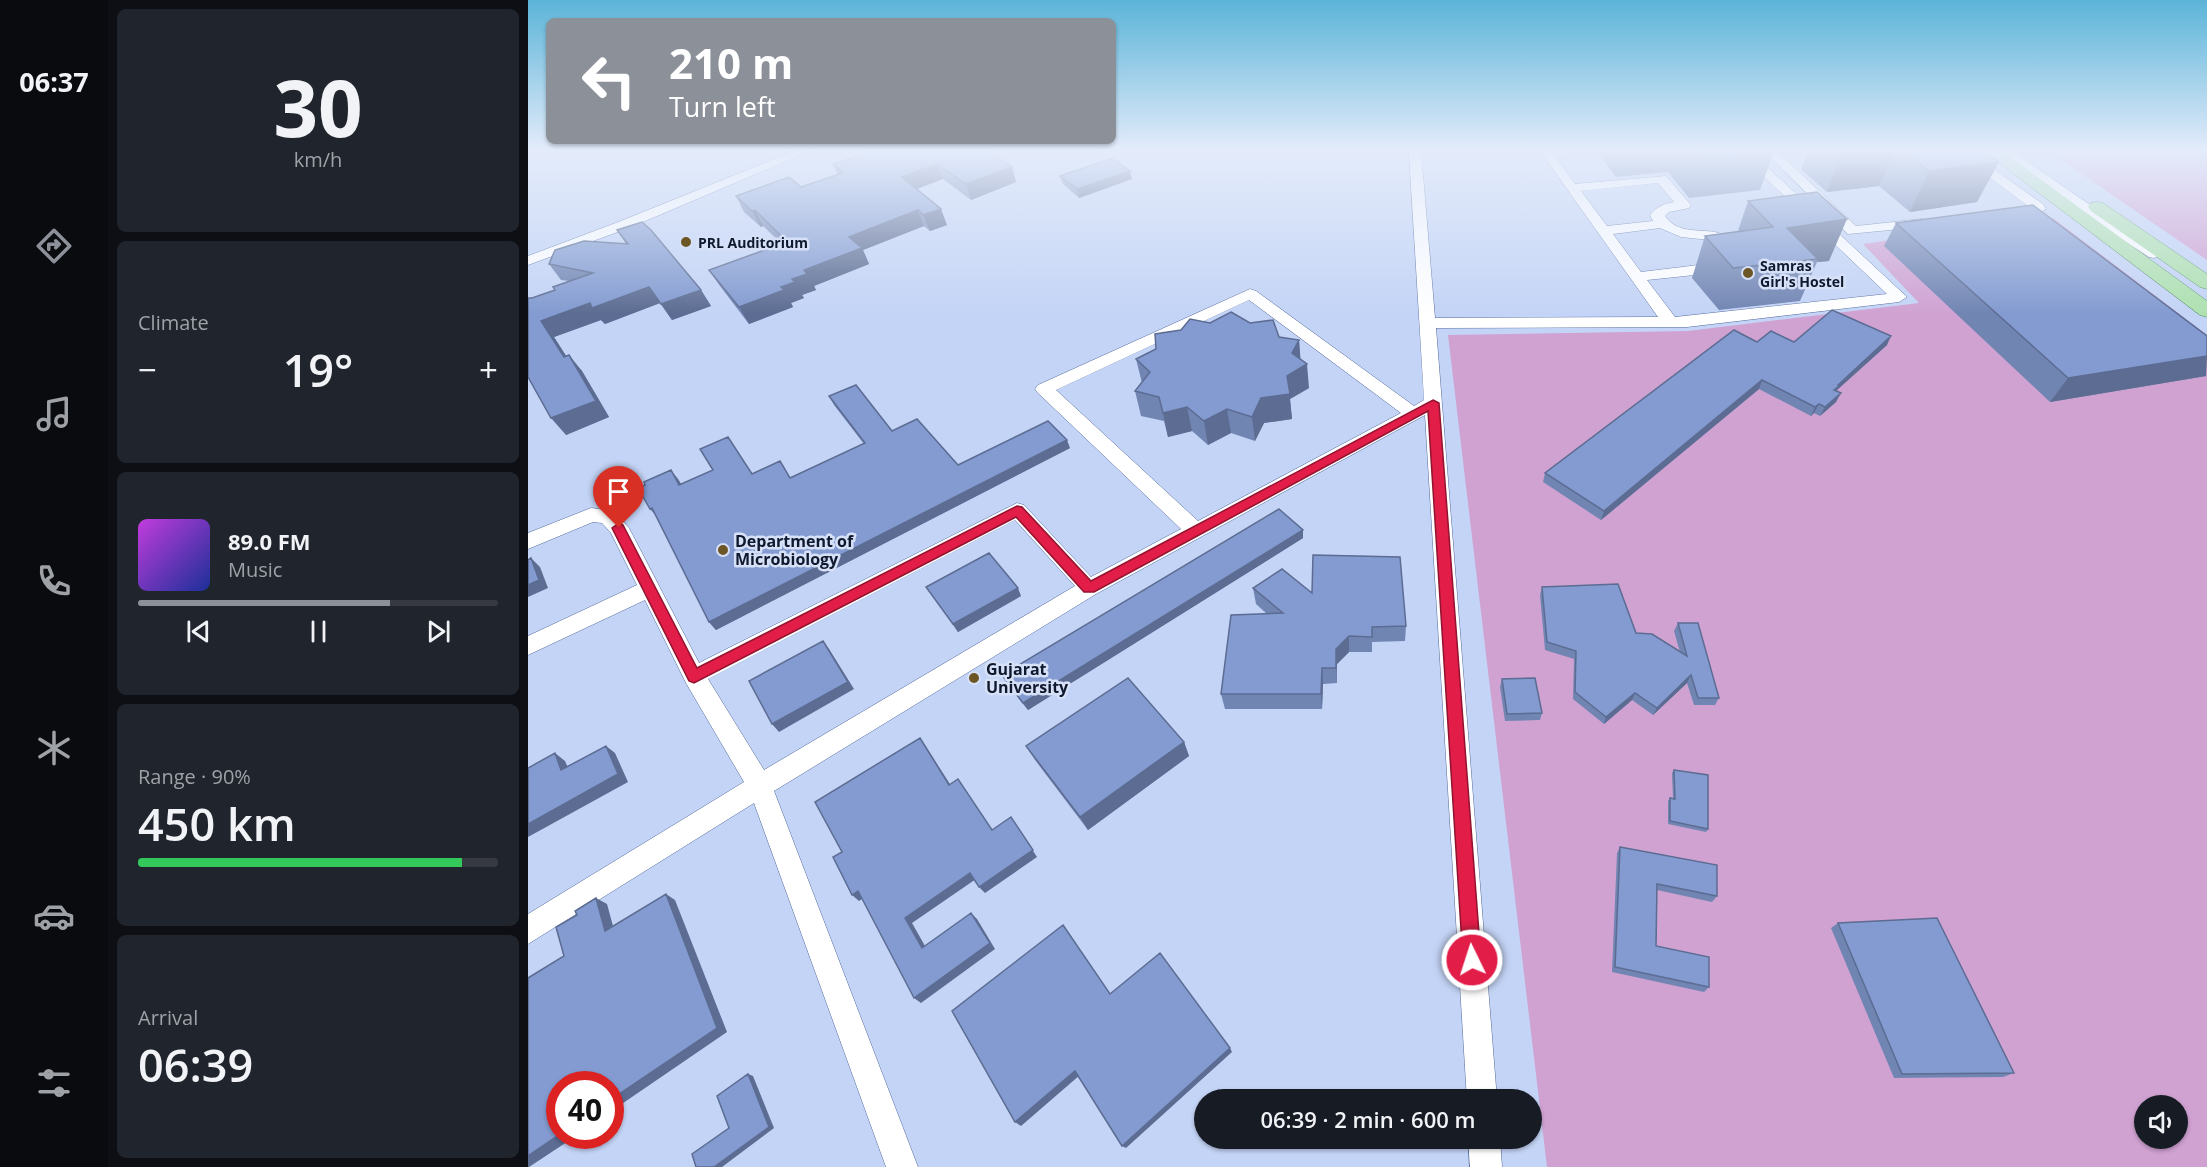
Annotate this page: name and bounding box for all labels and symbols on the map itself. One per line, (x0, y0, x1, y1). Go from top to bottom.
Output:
place label: PRL Auditorium (698, 233, 808, 252)
marker: PRL Auditorium (679, 235, 693, 249)
place label: Samras Girl's Hostel (1760, 256, 1844, 291)
marker: Samras Girl's Hostel (1741, 266, 1755, 280)
pin (593, 466, 644, 528)
place label: Department of Microbiology (735, 530, 854, 570)
marker: Department of Microbiology (716, 543, 730, 557)
place label: Gujarat University (986, 658, 1069, 698)
marker: Gujarat University (967, 671, 981, 685)
position arrow (1440, 928, 1504, 992)
speed limit sign: 40 (546, 1071, 624, 1149)

